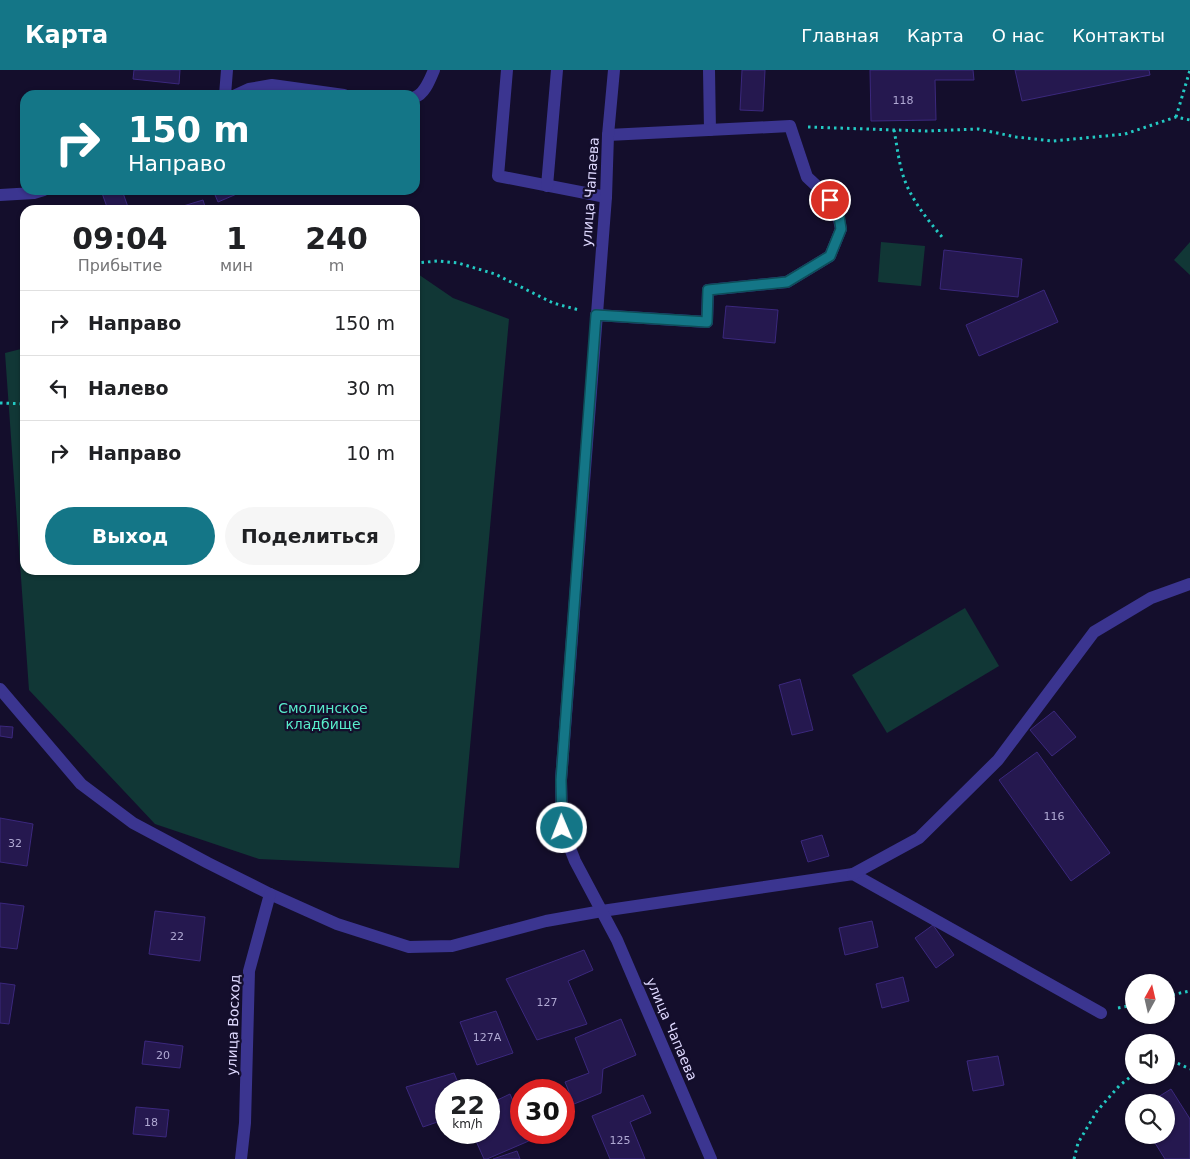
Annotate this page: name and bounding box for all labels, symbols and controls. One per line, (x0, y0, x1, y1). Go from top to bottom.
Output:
text: Карта (25, 21, 108, 49)
text: Главная (801, 25, 879, 46)
text: Карта (907, 25, 964, 46)
text: О нас (992, 25, 1044, 46)
text: Контакты (1072, 25, 1165, 46)
house number: 118 (893, 94, 914, 107)
icon: right (45, 110, 110, 175)
text: 150 m (128, 110, 250, 150)
street label: улица Чапаева (578, 136, 602, 248)
text: Направо (128, 151, 226, 176)
pin (809, 179, 851, 221)
icon: arrive (816, 186, 844, 214)
text: 09:04 (72, 221, 168, 256)
text: 1 (226, 221, 247, 256)
text: 240 (305, 221, 368, 256)
text: Прибытие (78, 256, 162, 275)
text: мин (220, 256, 253, 275)
text: m (329, 256, 344, 275)
icon: right (45, 309, 73, 337)
text: Направо (88, 312, 181, 334)
text: 150 m (334, 312, 395, 334)
icon: left (45, 374, 73, 402)
text: Налево (88, 377, 169, 399)
text: 30 m (346, 377, 395, 399)
icon: right (45, 439, 73, 467)
text: Направо (88, 442, 181, 464)
text: 10 m (346, 442, 395, 464)
button: Выход (45, 507, 215, 565)
button: Поделиться (225, 507, 395, 565)
park label: Смолинское кладбище (278, 700, 368, 732)
position arrow (535, 801, 587, 853)
house number: 116 (1044, 810, 1065, 823)
house number: 32 (8, 837, 22, 850)
house number: 22 (170, 930, 184, 943)
street label: улица Восход (223, 974, 243, 1076)
north arrow (1125, 974, 1175, 1024)
map controls (1125, 974, 1175, 1144)
street label: улица Чапаева (643, 975, 701, 1083)
house number: 127 (537, 996, 558, 1009)
house number: 127А (473, 1031, 502, 1044)
button: sound (1125, 1034, 1175, 1084)
house number: 20 (156, 1049, 170, 1062)
speed limit sign: 30 (510, 1079, 575, 1144)
text: 22 (450, 1091, 485, 1120)
button: search (1125, 1094, 1175, 1144)
house number: 18 (144, 1116, 158, 1129)
text: km/h (452, 1117, 483, 1131)
house number: 125 (610, 1134, 631, 1147)

